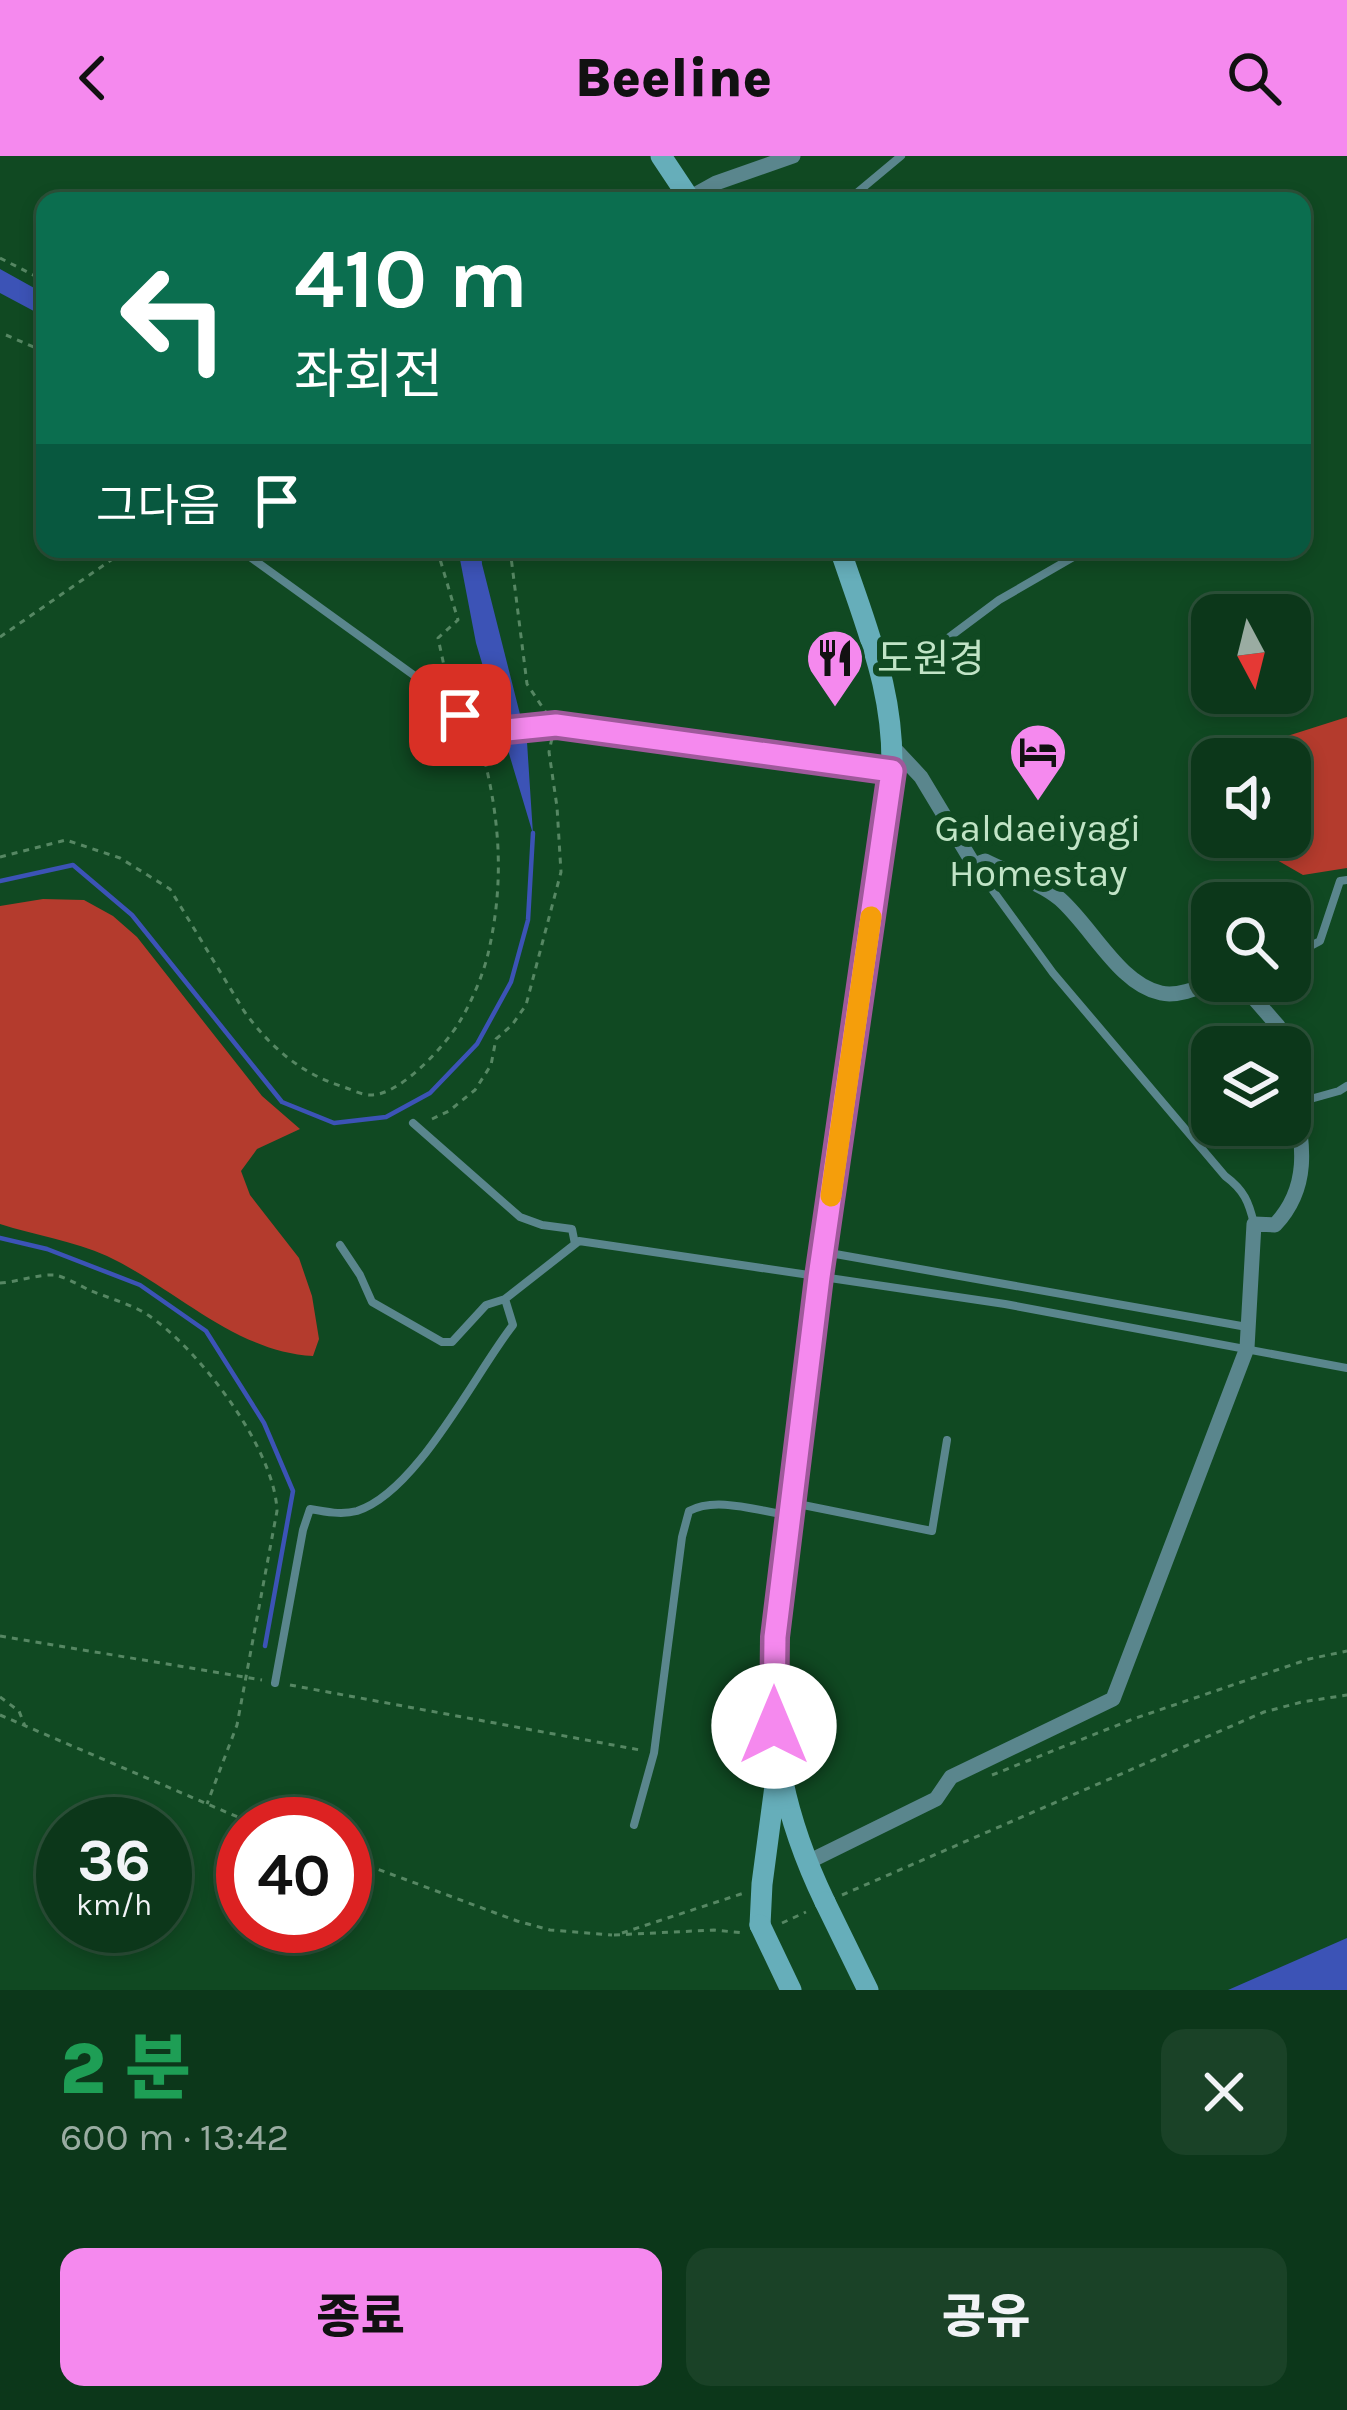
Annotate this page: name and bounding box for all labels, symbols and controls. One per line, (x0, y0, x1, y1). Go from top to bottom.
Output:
icon: back (60, 45, 126, 111)
icon: search (1221, 45, 1287, 111)
text: Beeline (575, 46, 772, 110)
text: 410 m (294, 230, 528, 328)
icon: left (96, 240, 252, 396)
text: 좌회전 (294, 343, 443, 407)
icon: arrive (244, 468, 310, 534)
text: 그다음 (96, 480, 220, 532)
north arrow (1191, 594, 1311, 714)
map controls (1191, 594, 1311, 1146)
restaurant icon: 도원경 (804, 627, 866, 709)
place label: 도원경 (877, 636, 985, 682)
pin (409, 664, 511, 766)
icon: arrive (427, 682, 493, 748)
hotel icon: Galdaeiyagi Homestay (1007, 721, 1069, 803)
button: sound (1191, 738, 1311, 858)
place label: Galdaeiyagi Homestay (935, 805, 1142, 896)
button: search (1191, 882, 1311, 1002)
button: layers (1191, 1026, 1311, 1146)
position arrow (711, 1663, 837, 1789)
speed limit sign: 40 (216, 1797, 372, 1953)
text: 36 (77, 1825, 151, 1895)
text: km/h (76, 1887, 152, 1923)
text: 2 분 (60, 2027, 191, 2111)
button: close (1161, 2029, 1287, 2155)
text: 600 m · 13:42 (60, 2114, 289, 2160)
button: 종료 (60, 2248, 662, 2386)
button: 공유 (686, 2248, 1287, 2386)

